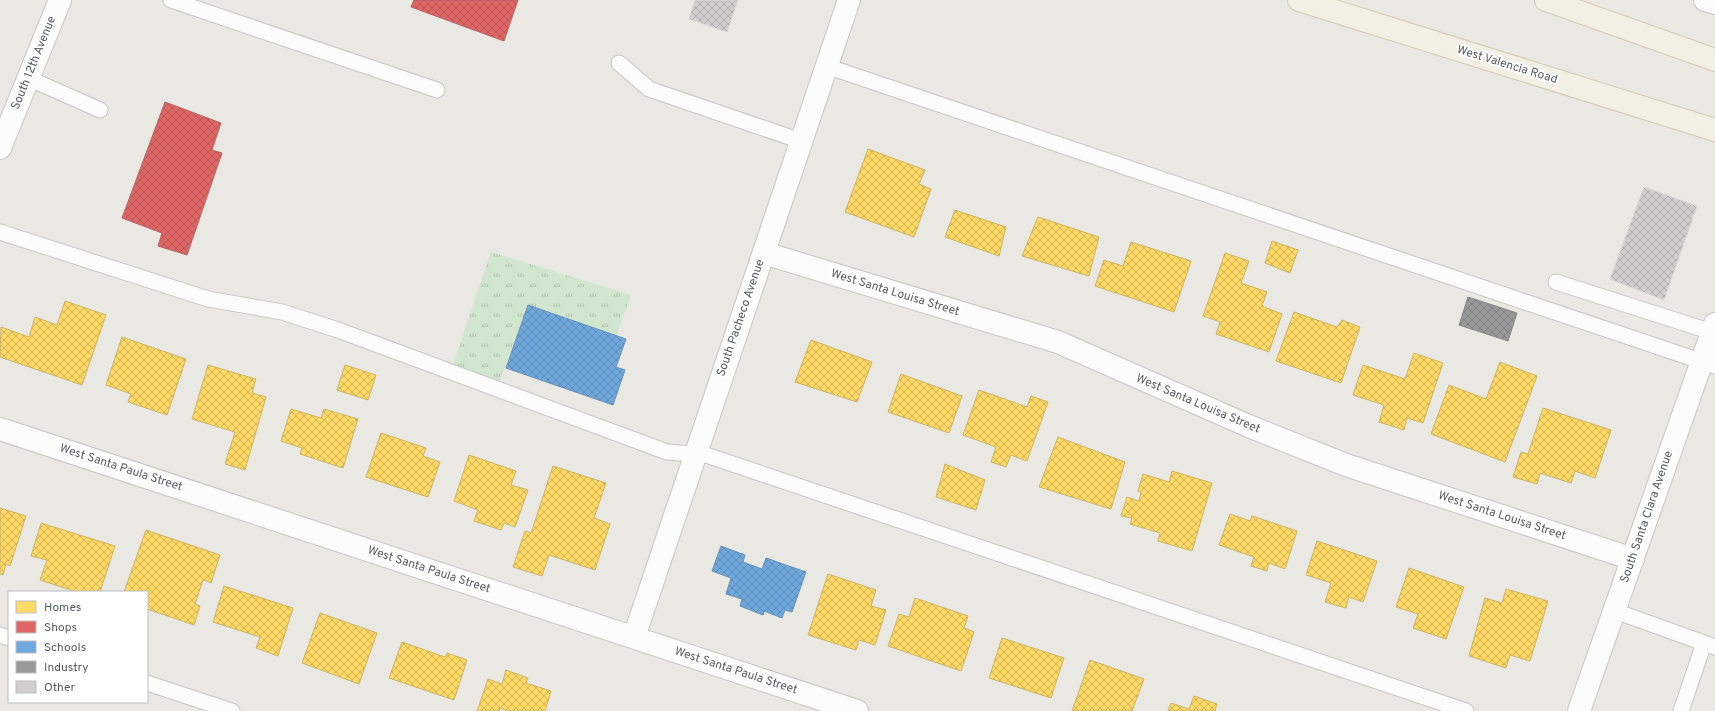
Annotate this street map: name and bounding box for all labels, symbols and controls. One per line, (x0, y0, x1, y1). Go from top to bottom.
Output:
street label: South 12th Avenue (8, 14, 60, 112)
street label: West Valencia Road (1455, 42, 1559, 88)
street label: South Pacheco Avenue (713, 257, 769, 379)
street label: West Santa Louisa Street (829, 266, 961, 320)
street label: West Santa Louisa Street (1133, 371, 1263, 437)
street label: West Santa Paula Street (57, 441, 185, 495)
street label: South Santa Clara Avenue (1617, 449, 1677, 585)
street label: West Santa Louisa Street (1436, 488, 1568, 544)
street label: West Santa Paula Street (365, 543, 493, 597)
legend (8, 591, 148, 703)
text: Homes (44, 600, 81, 616)
text: Shops (44, 620, 77, 636)
text: Schools (44, 640, 86, 656)
street label: West Santa Paula Street (672, 644, 800, 698)
text: Industry (44, 660, 89, 676)
text: Other (44, 680, 76, 696)

